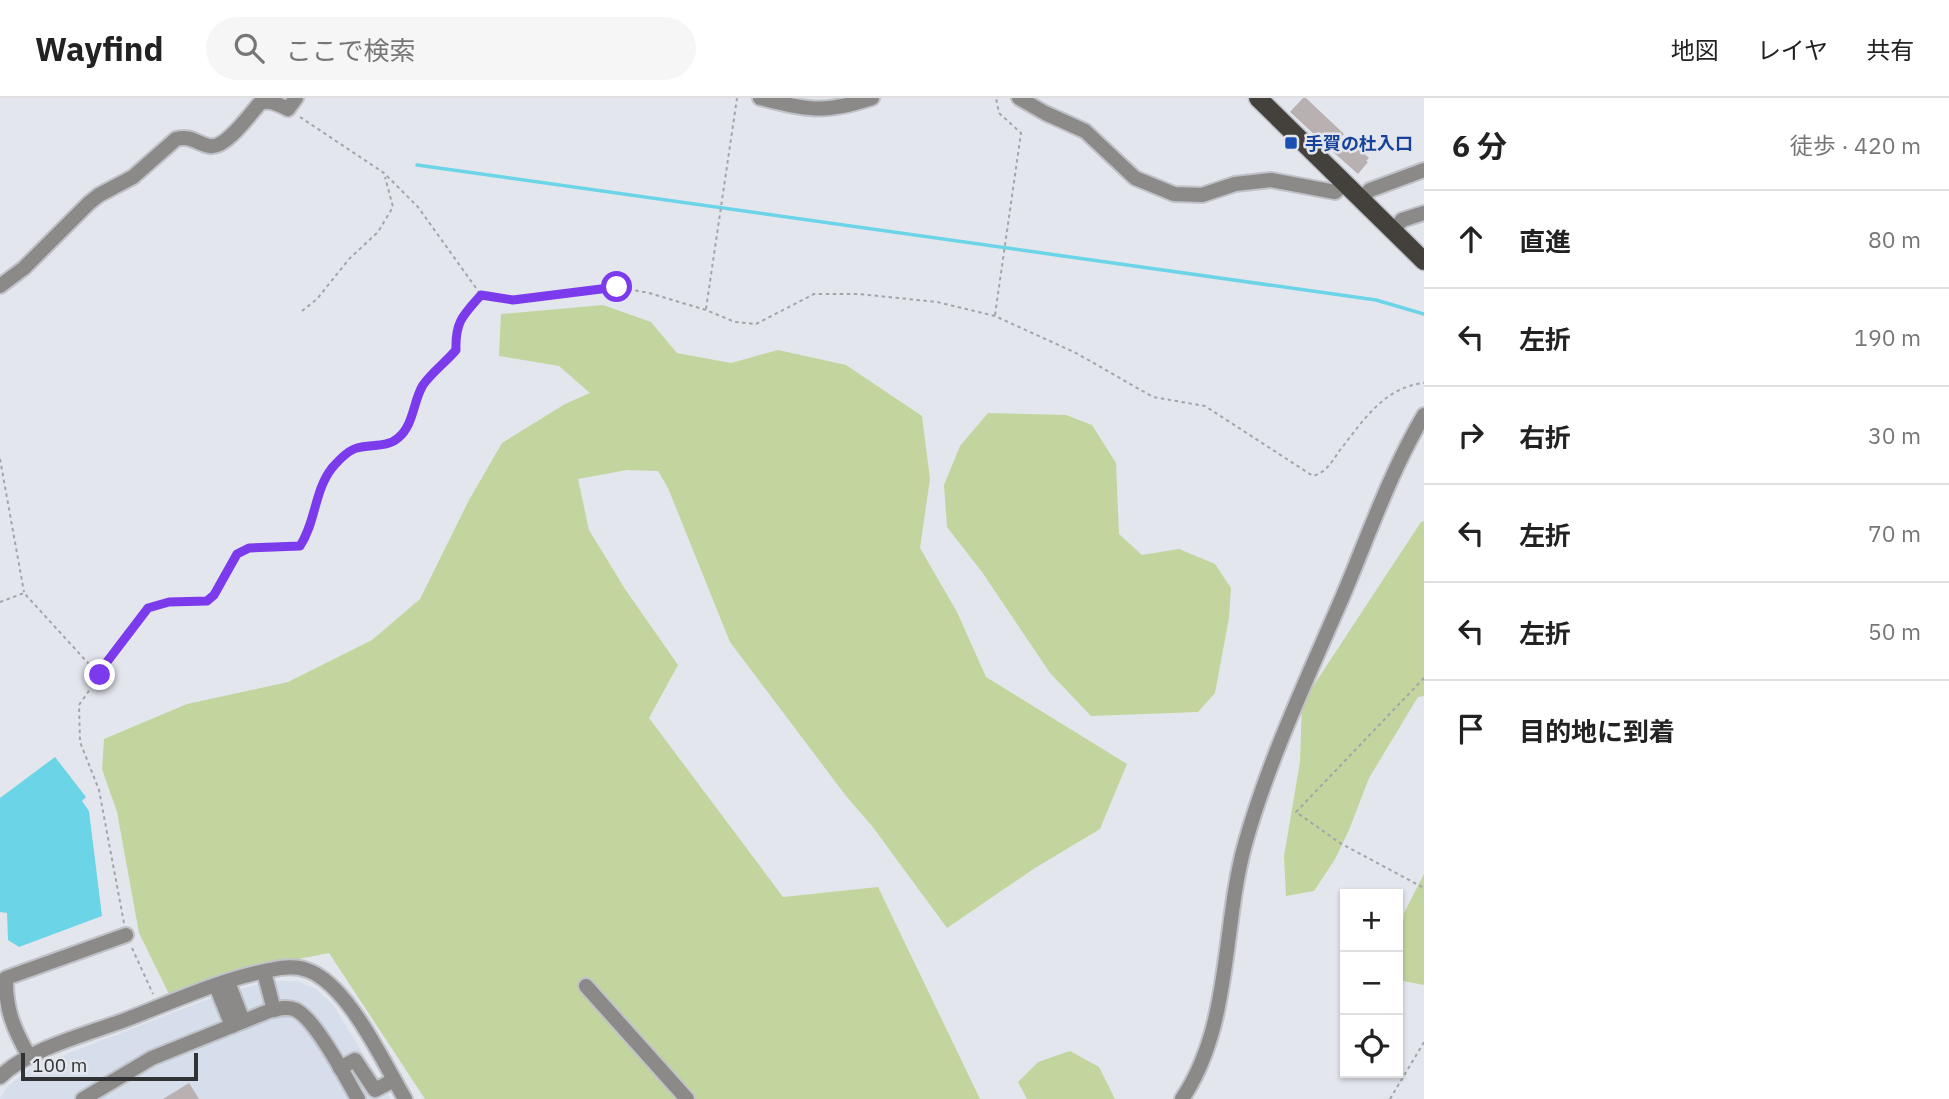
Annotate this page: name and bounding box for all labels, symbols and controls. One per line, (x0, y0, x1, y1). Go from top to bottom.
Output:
search box (206, 17, 696, 80)
text: Wayfind (35, 27, 164, 70)
icon: search (230, 29, 268, 67)
text: ここで検索 (286, 33, 416, 67)
text: 地図 (1671, 34, 1719, 66)
text: レイヤ (1757, 34, 1828, 66)
text: 共有 (1866, 34, 1914, 66)
text: 6 分 (1452, 126, 1507, 165)
text: 徒歩 · 420 m (1790, 130, 1921, 160)
place label: 手賀の杜入口 (1305, 132, 1413, 155)
marker: 手賀の杜入口 (1283, 135, 1299, 151)
icon: ahead (1452, 220, 1490, 258)
text: 直進 (1519, 224, 1571, 258)
text: 80 m (1868, 224, 1921, 254)
route start (601, 271, 632, 302)
icon: left (1452, 318, 1490, 356)
text: 左折 (1519, 322, 1571, 356)
text: 190 m (1854, 322, 1921, 352)
icon: right (1452, 416, 1490, 454)
text: 右折 (1519, 420, 1571, 454)
text: 30 m (1868, 420, 1921, 450)
icon: left (1452, 514, 1490, 552)
text: 左折 (1519, 518, 1571, 552)
text: 70 m (1868, 518, 1921, 548)
icon: left (1452, 612, 1490, 650)
text: 左折 (1519, 616, 1571, 650)
text: 50 m (1868, 616, 1921, 646)
route end (84, 659, 115, 690)
icon: arrive (1452, 710, 1490, 748)
text: 目的地に到着 (1519, 714, 1675, 748)
map controls (1340, 889, 1403, 1078)
button: + (1340, 889, 1403, 952)
button: − (1340, 952, 1403, 1015)
button: locate (1340, 1015, 1403, 1078)
scale bar (21, 1050, 198, 1082)
text: 100 m (32, 1053, 87, 1077)

